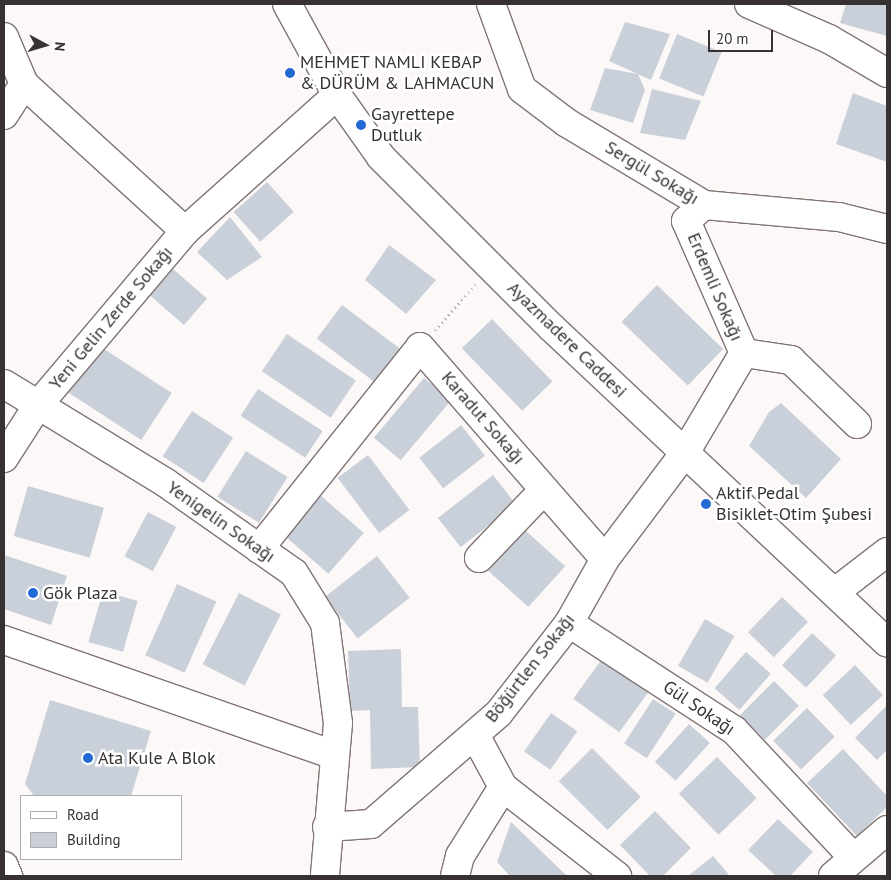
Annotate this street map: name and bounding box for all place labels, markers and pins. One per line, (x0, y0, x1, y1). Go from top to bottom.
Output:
place label: MEHMET NAMLI KEBAP & DÜRÜM & LAHMACUN (300, 52, 494, 94)
marker: MEHMET NAMLI KEBAP & DÜRÜM & LAHMACUN (284, 67, 296, 79)
place label: Gayrettepe Dutluk (371, 104, 455, 146)
marker: Gayrettepe Dutluk (355, 119, 367, 131)
place label: Aktif Pedal Bisiklet-Otim Şubesi (716, 483, 872, 526)
marker: Aktif Pedal Bisiklet-Otim Şubesi (700, 498, 712, 510)
place label: Gök Plaza (43, 582, 118, 604)
marker: Gök Plaza (27, 587, 39, 599)
place label: Ata Kule A Blok (98, 747, 217, 769)
marker: Ata Kule A Blok (82, 752, 94, 764)

